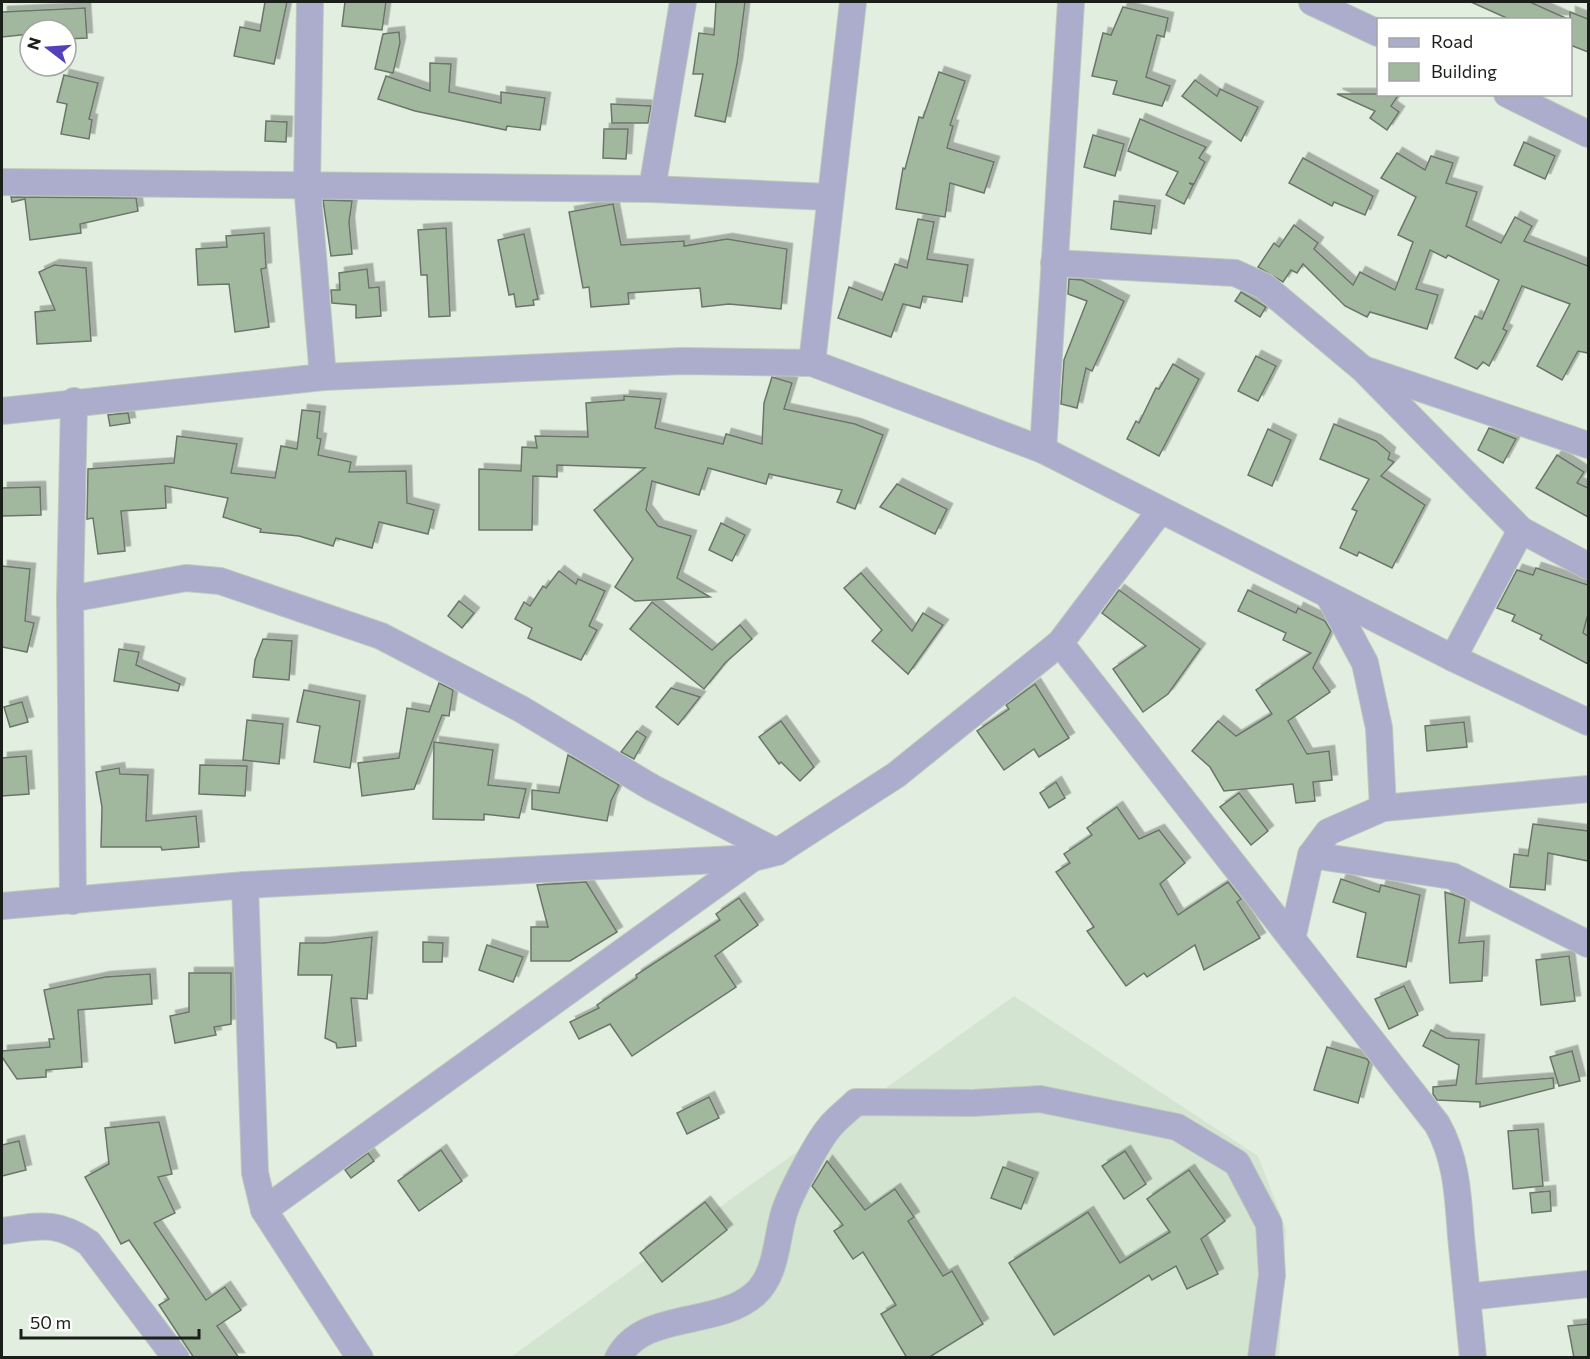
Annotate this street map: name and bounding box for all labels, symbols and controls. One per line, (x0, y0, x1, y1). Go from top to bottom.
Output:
north arrow (18, 18, 78, 78)
legend (1377, 18, 1572, 96)
text: Road (1431, 30, 1473, 52)
text: N (22, 35, 44, 52)
text: Building (1431, 60, 1497, 82)
scale bar (21, 1302, 200, 1340)
text: 50 m (30, 1311, 71, 1333)

